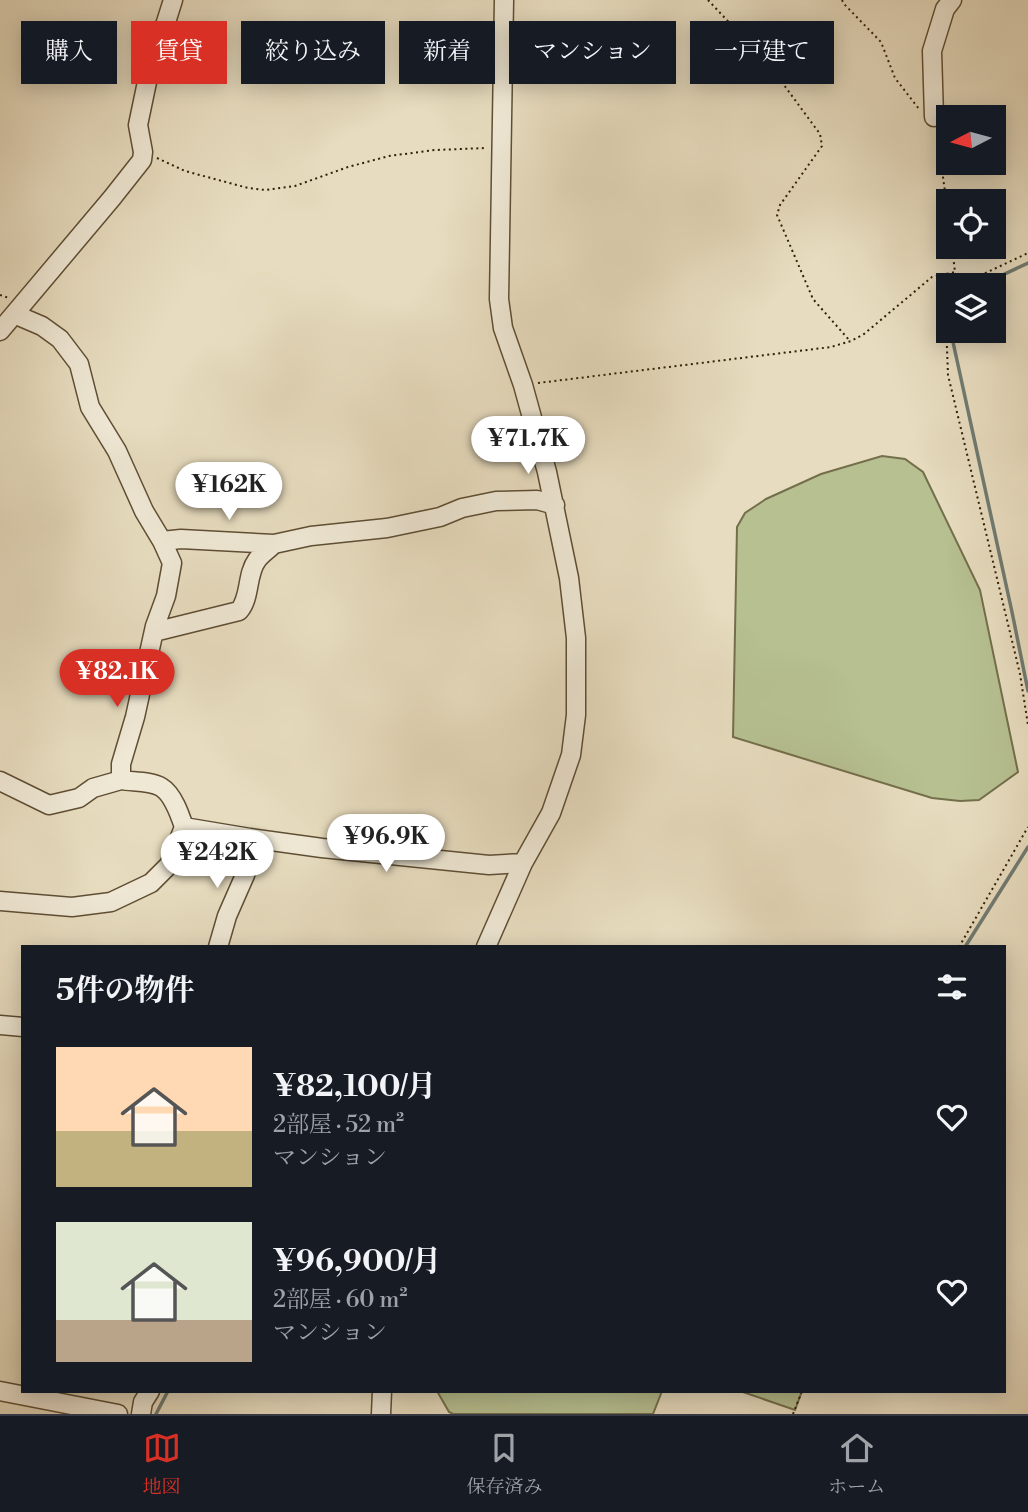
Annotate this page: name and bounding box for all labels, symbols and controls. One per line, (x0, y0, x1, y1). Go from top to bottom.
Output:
chip: 購入 (21, 21, 117, 84)
chip: 賃貸 (131, 21, 227, 84)
chip: 絞り込み (241, 21, 385, 84)
chip: 新着 (399, 21, 495, 84)
chip: マンション (509, 21, 676, 84)
chip: 一戸建て (690, 21, 834, 84)
north arrow (936, 105, 1006, 175)
map controls (936, 105, 1006, 343)
button: locate (936, 189, 1006, 259)
button: layers (936, 273, 1006, 343)
pin: ¥71.7K (471, 416, 585, 476)
text: ¥71.7K (487, 425, 569, 453)
pin: ¥162K (180, 462, 278, 522)
text: ¥162K (191, 471, 267, 499)
pin: ¥82.1K (60, 650, 174, 709)
text: ¥82.1K (76, 658, 158, 686)
pin: ¥96.9K (329, 814, 443, 874)
text: ¥96.9K (343, 823, 429, 851)
pin: ¥242K (168, 830, 266, 890)
text: ¥242K (177, 839, 257, 867)
icon: filters (933, 968, 971, 1006)
text: 5件の物件 (56, 972, 195, 1010)
text: ¥82,100/月 (273, 1068, 436, 1106)
icon: home (112, 1075, 196, 1159)
icon: heart (933, 1098, 971, 1136)
text: 2部屋 · 52 m² (273, 1111, 404, 1139)
text: マンション (273, 1144, 387, 1172)
text: ¥96,900/月 (273, 1243, 441, 1281)
icon: home (112, 1250, 196, 1334)
icon: heart (933, 1273, 971, 1311)
text: 2部屋 · 60 m² (273, 1286, 408, 1314)
text: マンション (273, 1319, 387, 1347)
tab: 地図 (143, 1429, 181, 1499)
tab: 保存済み (466, 1429, 542, 1499)
tab: ホーム (828, 1429, 885, 1499)

